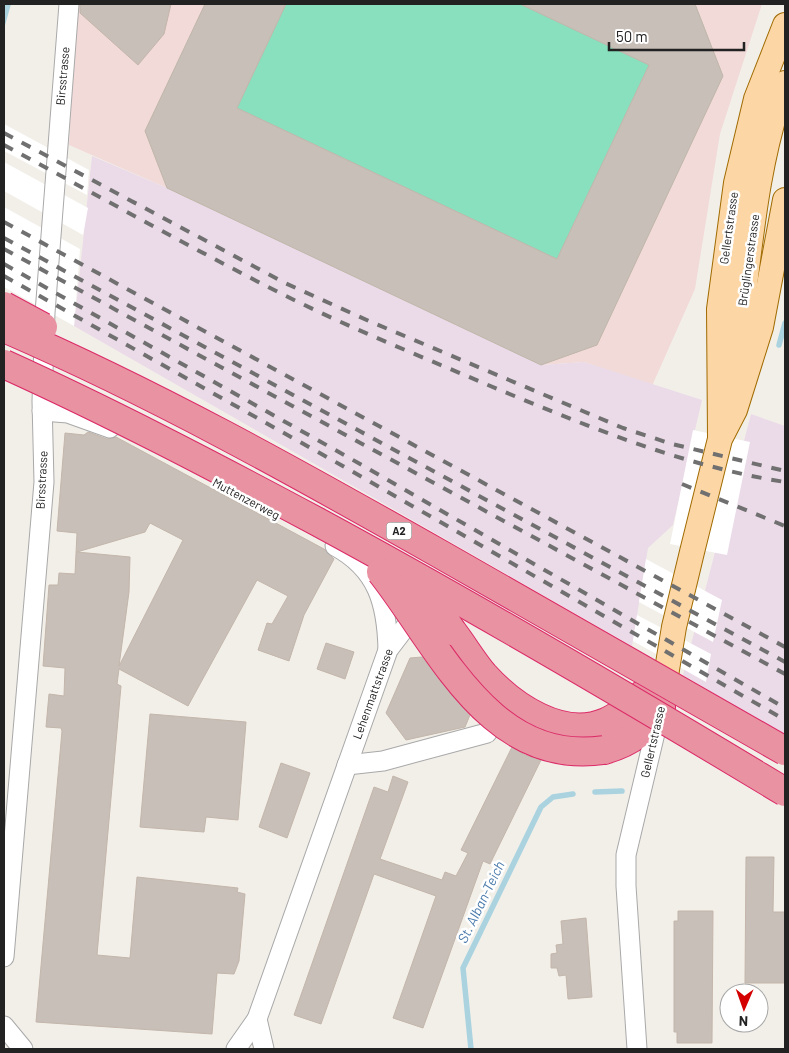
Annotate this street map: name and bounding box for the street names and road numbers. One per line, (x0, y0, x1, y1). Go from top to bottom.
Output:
street label: Birsstrasse (52, 46, 72, 106)
street label: Gellertstrasse (716, 191, 740, 265)
street label: Brüglingerstrasse (735, 213, 761, 307)
street label: Birsstrasse (32, 450, 50, 510)
street label: Muttenzerweg (210, 475, 282, 522)
road number: A2 (386, 522, 412, 540)
street label: Lehenmattstrasse (349, 646, 395, 741)
street label: Gellertstrasse (637, 705, 667, 779)

